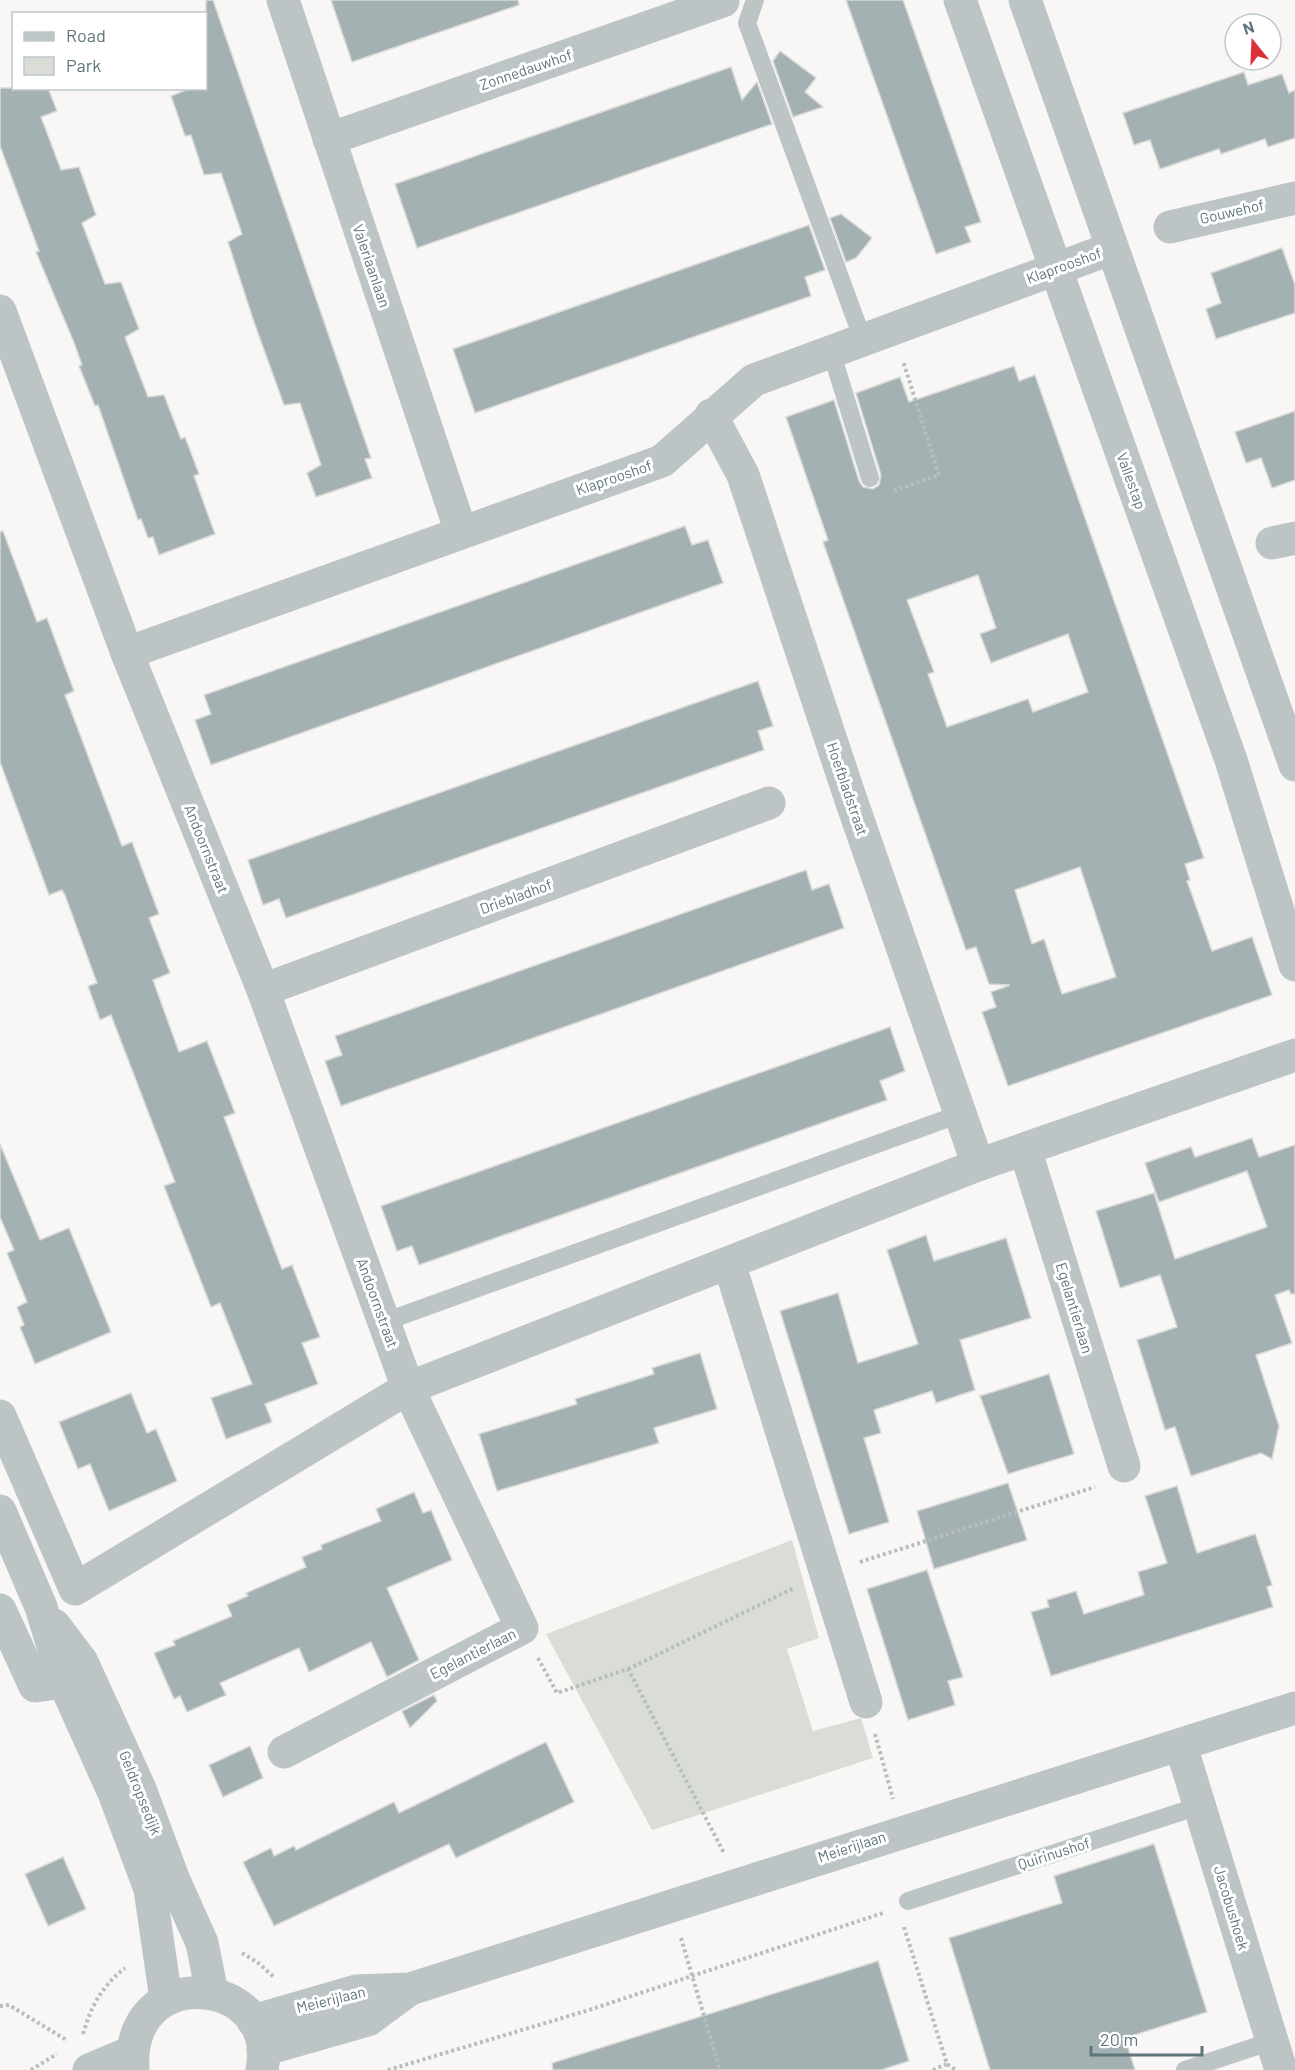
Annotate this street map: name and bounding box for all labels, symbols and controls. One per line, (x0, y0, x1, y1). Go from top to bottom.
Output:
legend (12, 12, 207, 90)
north arrow (1223, 12, 1283, 72)
text: N (1240, 17, 1256, 38)
text: Road (66, 24, 106, 46)
street label: Zonnedauwhof (477, 45, 574, 93)
text: Park (66, 54, 101, 76)
street label: Gouwehof (1198, 195, 1266, 227)
street label: Valeriaanlaan (349, 222, 395, 310)
street label: Klaprooshof (1023, 243, 1104, 287)
street label: Vallestap (1113, 450, 1151, 512)
street label: Klaprooshof (573, 456, 654, 498)
street label: Hoefbladstraat (824, 740, 872, 838)
street label: Andoornstraat (181, 802, 233, 896)
street label: Driebladhof (477, 875, 554, 917)
street label: Andoornstraat (353, 1255, 402, 1350)
street label: Egelantierlaan (1053, 1260, 1097, 1355)
street label: Egelantierlaan (427, 1624, 518, 1682)
street label: Geldropsedijk (116, 1748, 166, 1838)
street label: Meierijlaan (815, 1827, 888, 1865)
street label: Quirinushof (1015, 1833, 1092, 1873)
street label: Jacobushoek (1211, 1863, 1253, 1953)
street label: Meierijlaan (294, 1982, 367, 2016)
scale bar (1091, 2019, 1202, 2057)
text: 20 m (1100, 2028, 1138, 2050)

